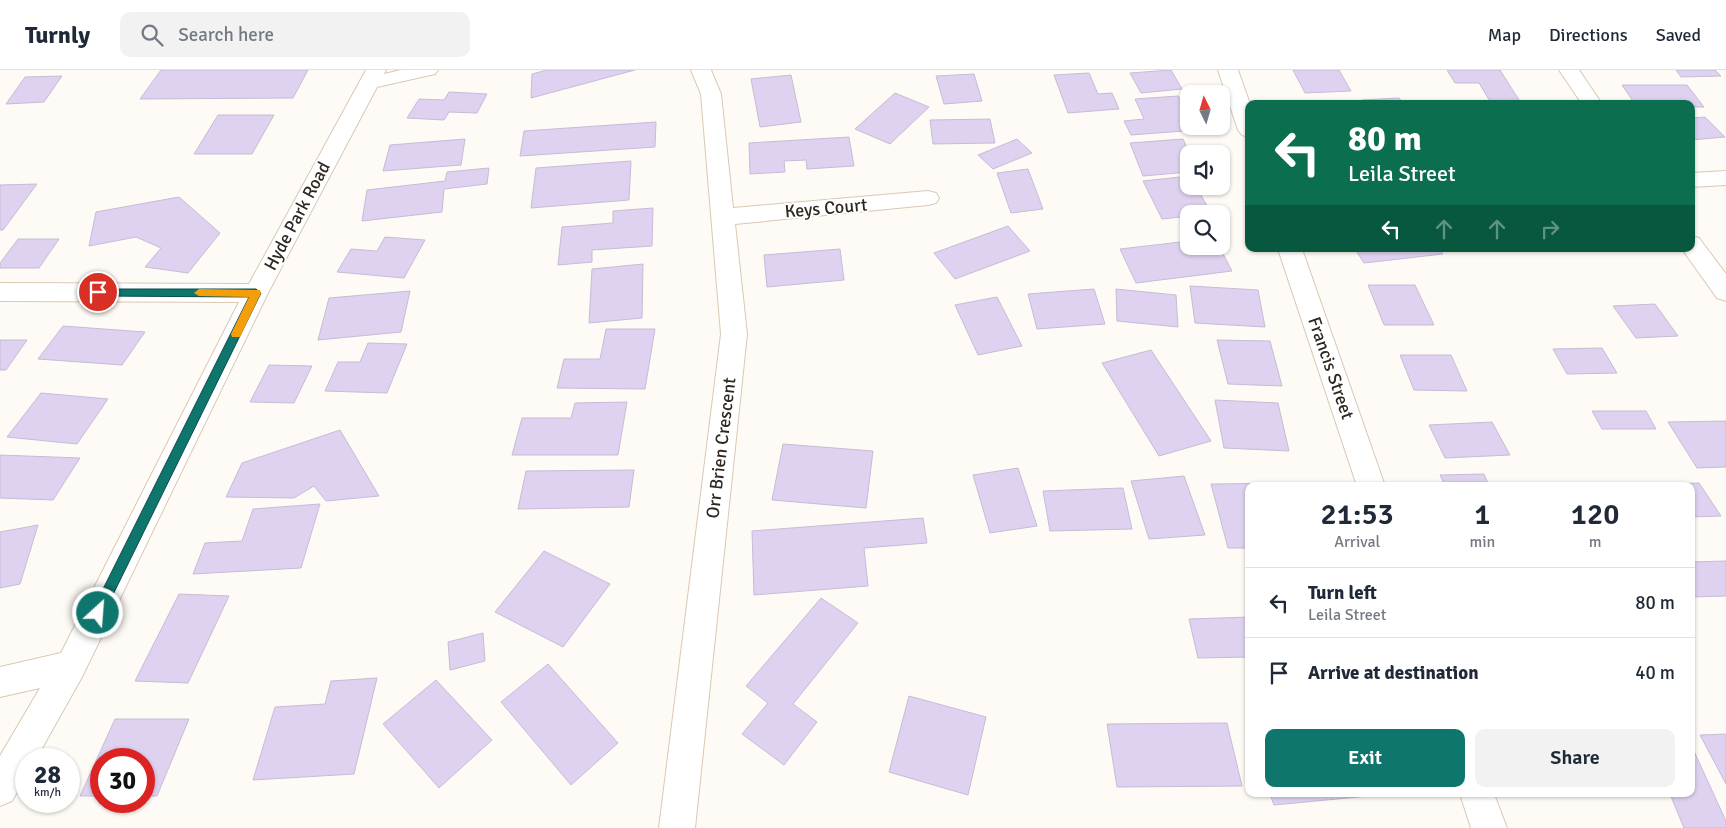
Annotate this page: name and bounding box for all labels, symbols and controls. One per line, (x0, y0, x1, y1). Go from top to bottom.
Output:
search box (120, 12, 470, 57)
text: Turnly (25, 20, 90, 50)
icon: search (138, 21, 166, 49)
text: Search here (178, 23, 274, 47)
text: Map (1488, 24, 1521, 46)
text: Directions (1549, 24, 1628, 46)
text: Saved (1656, 24, 1701, 46)
north arrow (1180, 85, 1230, 135)
map controls (1180, 85, 1230, 255)
text: 80 m (1348, 117, 1422, 160)
icon: left (1265, 120, 1330, 185)
button: sound (1180, 145, 1230, 195)
street label: Hyde Park Road (259, 158, 335, 274)
text: Leila Street (1348, 160, 1456, 187)
street label: Keys Court (784, 193, 868, 223)
button: search (1180, 205, 1230, 255)
icon: left (1377, 215, 1405, 243)
icon: ahead (1430, 215, 1458, 243)
icon: ahead (1483, 215, 1511, 243)
icon: right (1536, 215, 1564, 243)
pin (77, 271, 119, 313)
icon: arrive (84, 278, 112, 306)
street label: Francis Street (1303, 314, 1359, 422)
street label: Orr Brien Crescent (701, 376, 741, 520)
text: 21:53 (1321, 496, 1394, 533)
text: 1 (1474, 496, 1490, 533)
text: 120 (1571, 496, 1619, 533)
text: Arrival (1334, 532, 1380, 552)
text: min (1469, 532, 1495, 552)
text: m (1589, 532, 1601, 552)
text: Turn left (1308, 581, 1377, 605)
position arrow (71, 586, 123, 638)
icon: left (1265, 589, 1293, 617)
text: 80 m (1635, 591, 1675, 615)
text: Leila Street (1308, 605, 1386, 625)
icon: arrive (1265, 659, 1293, 687)
text: Arrive at destination (1308, 661, 1479, 685)
text: 40 m (1635, 661, 1675, 685)
button: Exit (1265, 729, 1465, 787)
button: Share (1475, 729, 1675, 787)
speed limit sign: 30 (90, 748, 155, 813)
text: 28 (34, 759, 61, 790)
text: km/h (34, 785, 61, 800)

